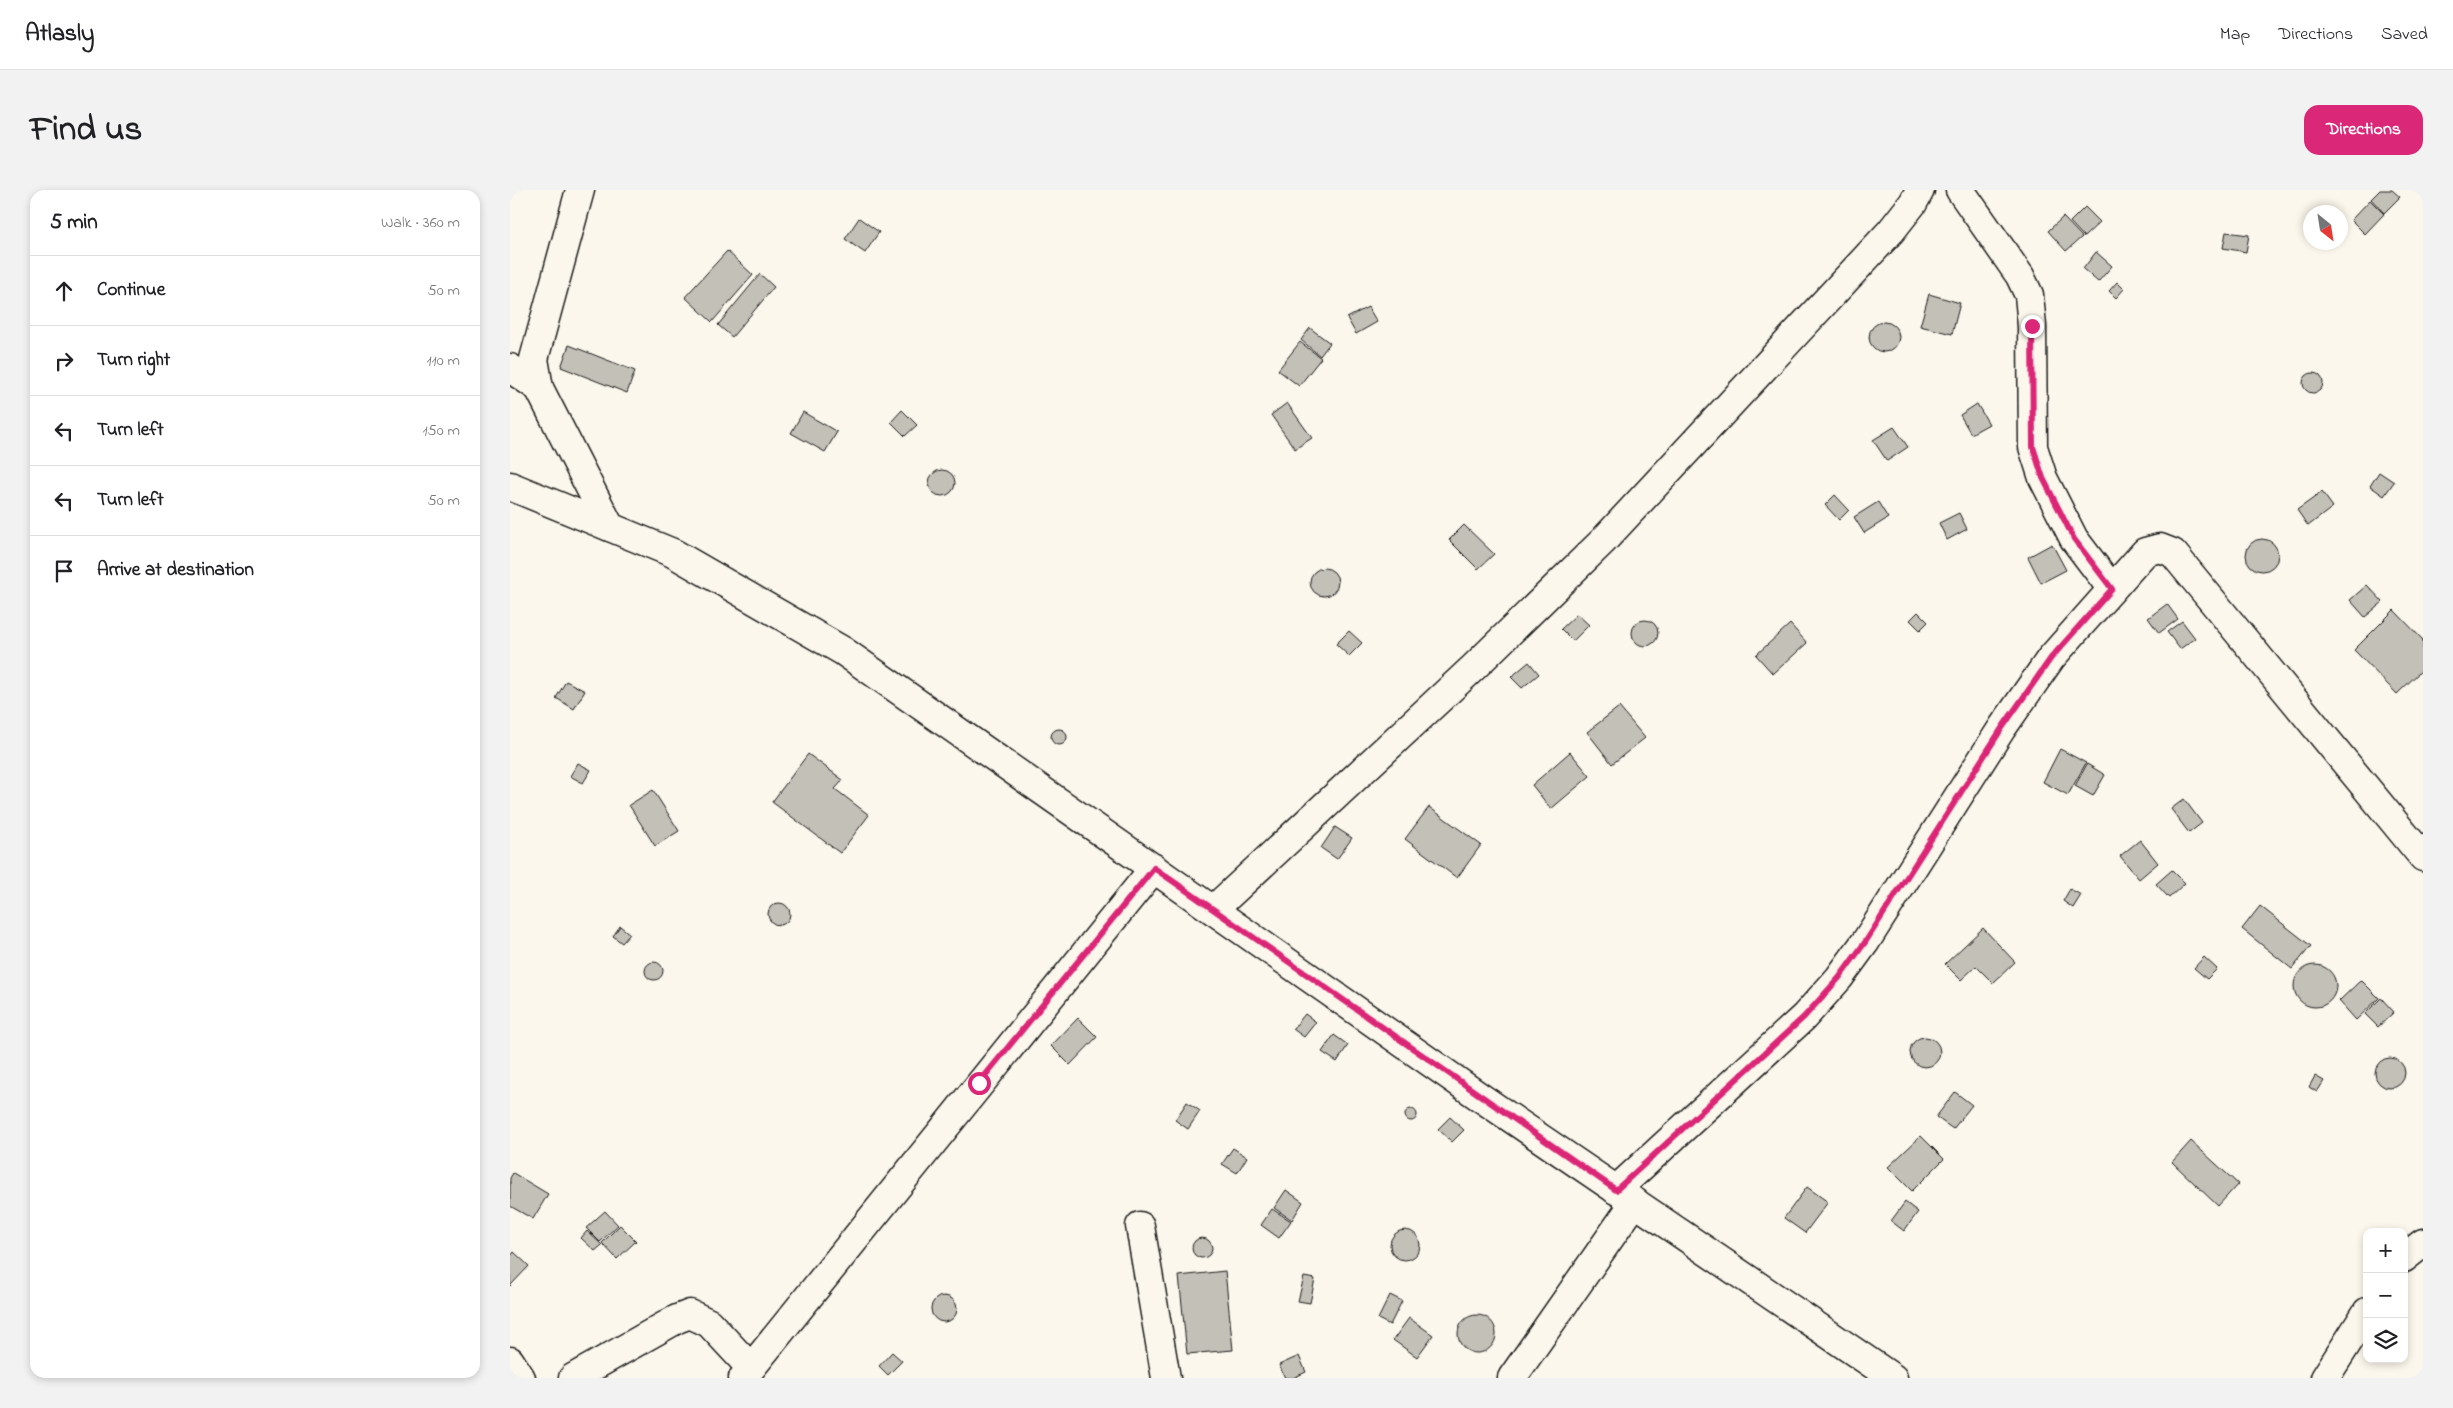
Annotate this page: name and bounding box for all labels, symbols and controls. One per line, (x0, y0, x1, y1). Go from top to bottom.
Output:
text: Atlasly (25, 17, 94, 52)
text: Map (2220, 22, 2250, 48)
text: Directions (2278, 22, 2353, 48)
text: Saved (2381, 22, 2428, 48)
text: Find us (30, 105, 142, 156)
button: Directions (2304, 105, 2423, 155)
north arrow (2303, 205, 2348, 250)
text: 5 min (50, 208, 98, 238)
text: Walk · 360 m (381, 211, 460, 235)
icon: ahead (50, 277, 78, 305)
text: Continue (97, 277, 165, 304)
text: 50 m (428, 279, 460, 303)
route end (2021, 315, 2044, 338)
icon: right (50, 347, 78, 375)
text: Turn right (97, 347, 170, 374)
text: 110 m (426, 349, 460, 373)
icon: left (50, 417, 78, 445)
text: Turn left (97, 417, 164, 444)
text: 150 m (422, 419, 460, 443)
icon: left (50, 487, 78, 515)
text: Turn left (97, 487, 164, 514)
text: 50 m (428, 489, 460, 513)
icon: arrive (50, 557, 78, 585)
text: Arrive at destination (97, 557, 254, 584)
route start (968, 1072, 991, 1095)
map controls (2363, 1228, 2408, 1363)
button: + (2363, 1228, 2408, 1273)
button: − (2363, 1273, 2408, 1318)
button: layers (2363, 1318, 2408, 1363)

